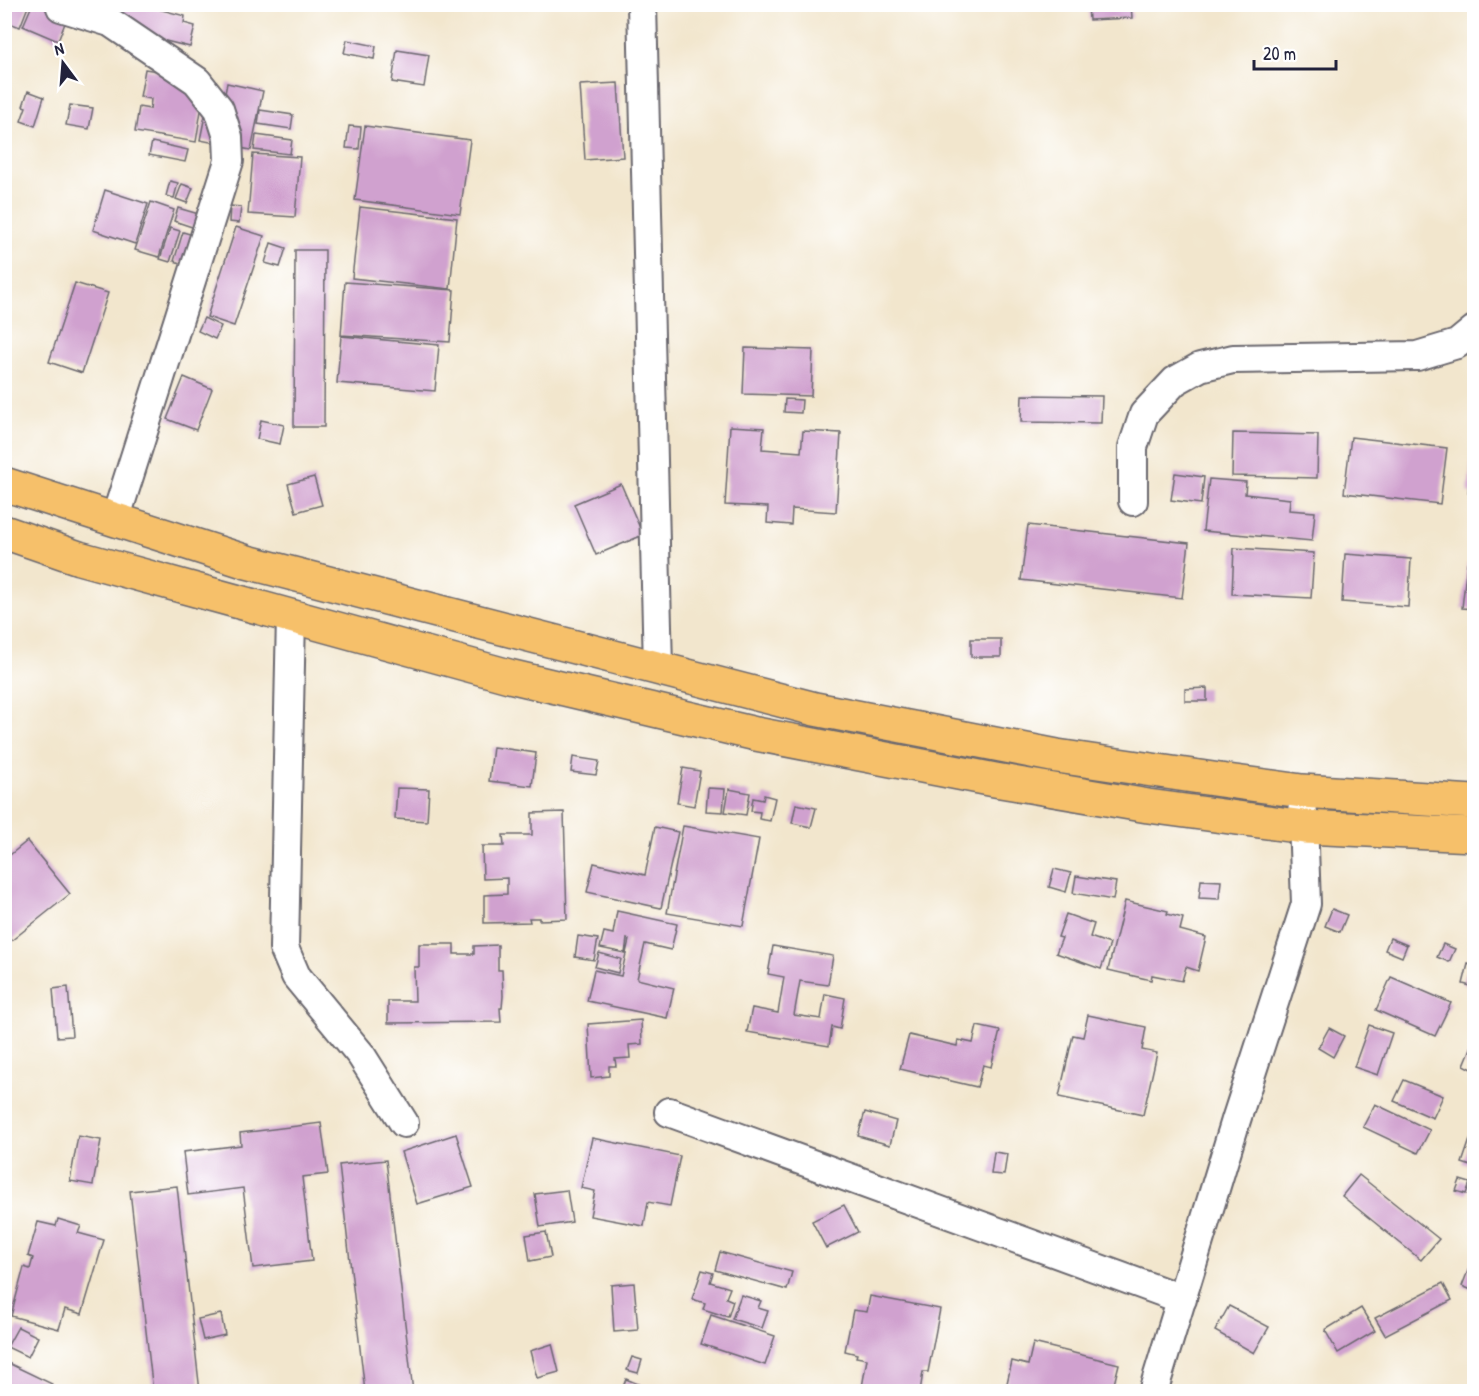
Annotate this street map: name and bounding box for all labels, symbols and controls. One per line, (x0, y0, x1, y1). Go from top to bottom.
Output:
north arrow (33, 33, 93, 93)
scale bar (1254, 33, 1336, 71)
text: N (52, 37, 66, 60)
text: 20 m (1263, 41, 1296, 66)

